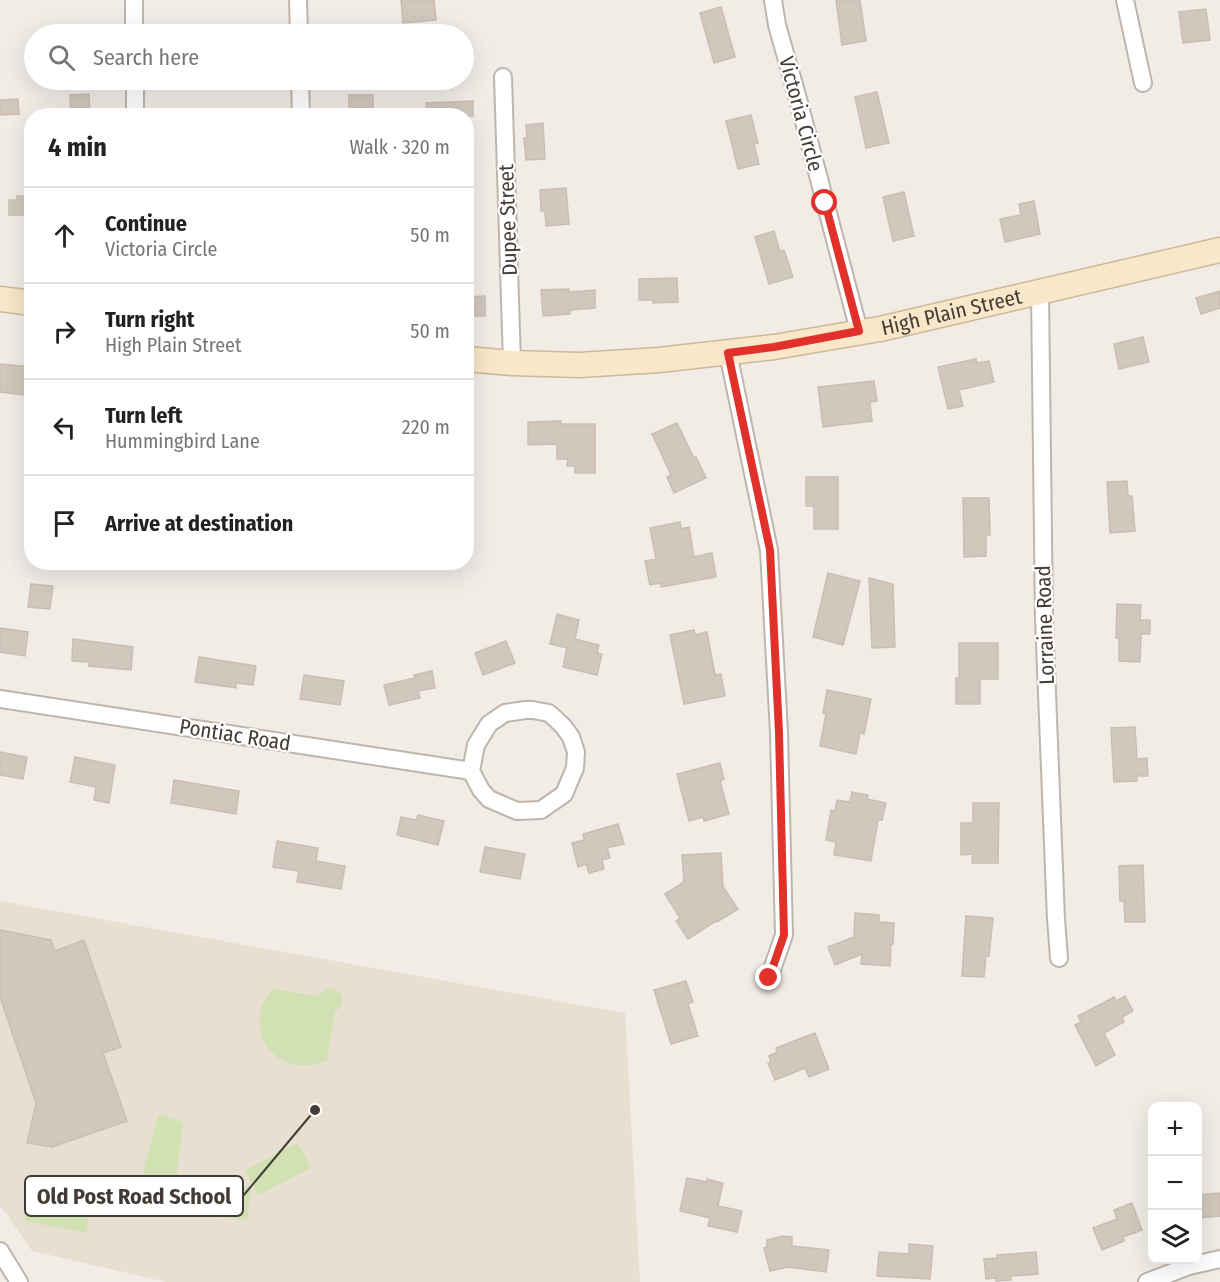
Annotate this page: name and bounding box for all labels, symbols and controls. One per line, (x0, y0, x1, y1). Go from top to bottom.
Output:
search box (24, 24, 474, 90)
icon: search (45, 41, 78, 74)
text: Search here (93, 44, 199, 71)
street label: Victoria Circle (773, 54, 829, 174)
text: 4 min (48, 132, 107, 163)
text: Walk · 320 m (350, 135, 450, 159)
street label: Dupee Street (493, 164, 523, 276)
route start (811, 189, 837, 215)
text: Continue (105, 210, 187, 237)
icon: ahead (48, 219, 81, 252)
text: 50 m (410, 223, 450, 247)
text: Victoria Circle (105, 237, 217, 261)
street label: High Plain Street (879, 283, 1024, 341)
text: Turn right (105, 306, 194, 333)
icon: right (48, 315, 81, 348)
text: 50 m (410, 319, 450, 343)
text: High Plain Street (105, 333, 242, 357)
text: Turn left (105, 402, 183, 429)
icon: left (48, 411, 81, 444)
text: 220 m (402, 415, 450, 439)
text: Hummingbird Lane (105, 429, 260, 453)
icon: arrive (48, 507, 81, 540)
text: Arrive at destination (105, 510, 293, 537)
street label: Lorraine Road (1030, 565, 1060, 685)
street label: Pontiac Road (177, 713, 293, 757)
route end (755, 964, 781, 990)
map controls (1148, 1102, 1202, 1264)
button: + (1148, 1102, 1202, 1156)
button: − (1148, 1156, 1202, 1210)
callout: Old Post Road School (25, 1176, 243, 1216)
text: Old Post Road School (37, 1183, 232, 1210)
button: layers (1148, 1210, 1202, 1264)

